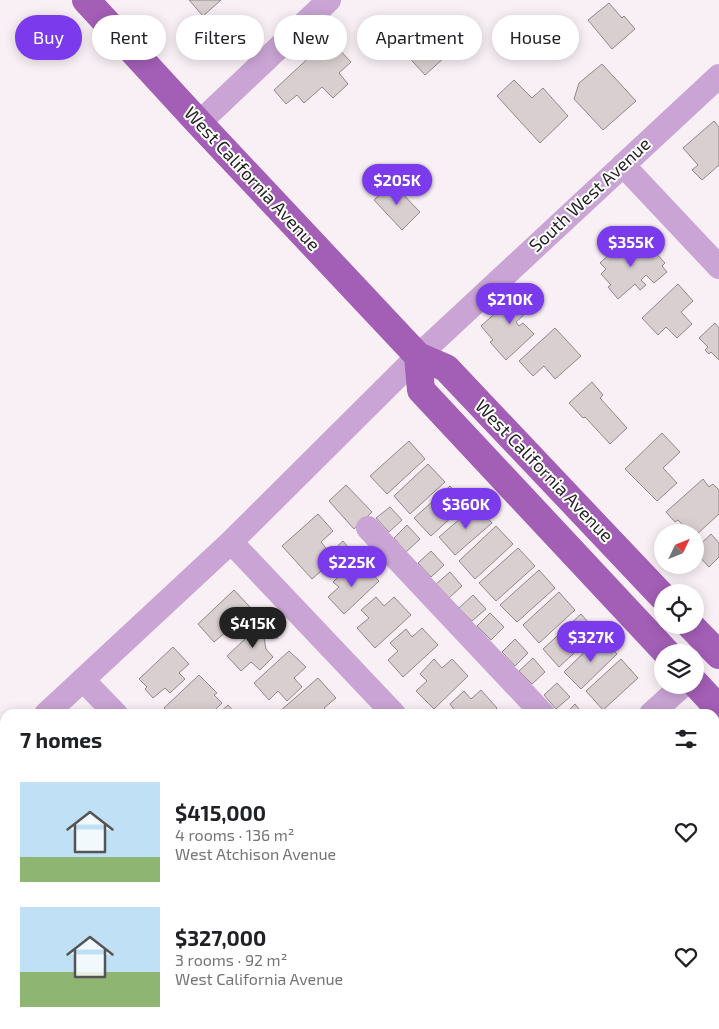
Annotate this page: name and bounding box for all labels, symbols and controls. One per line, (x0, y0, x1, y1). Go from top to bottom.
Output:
chip: Buy (15, 15, 82, 60)
chip: Rent (92, 15, 166, 60)
chip: Filters (176, 15, 264, 60)
chip: New (274, 15, 347, 60)
chip: Apartment (357, 15, 482, 60)
chip: House (492, 15, 579, 60)
street label: West California Avenue (180, 102, 325, 255)
street label: South West Avenue (524, 132, 655, 256)
pin: $205K (362, 164, 432, 206)
text: $205K (373, 170, 421, 189)
pin: $355K (596, 226, 666, 268)
text: $355K (608, 232, 654, 251)
pin: $210K (475, 282, 545, 325)
text: $210K (487, 289, 533, 308)
street label: West California Avenue (471, 395, 618, 546)
pin: $360K (431, 488, 501, 530)
text: $360K (442, 494, 490, 513)
north arrow (654, 524, 704, 574)
map controls (654, 524, 704, 694)
pin: $225K (317, 546, 387, 588)
text: $225K (329, 552, 375, 571)
button: locate (654, 584, 704, 634)
pin: $415K (218, 606, 288, 649)
text: $415K (230, 613, 276, 632)
pin: $327K (556, 620, 626, 663)
text: $327K (568, 627, 614, 646)
button: layers (654, 644, 704, 694)
icon: filters (672, 725, 700, 753)
text: 7 homes (20, 727, 102, 752)
text: $415,000 (175, 800, 266, 825)
icon: home (60, 802, 120, 862)
icon: heart (672, 818, 700, 846)
text: 4 rooms · 136 m² (175, 825, 294, 844)
text: West Atchison Avenue (175, 844, 336, 863)
text: $327,000 (175, 925, 266, 950)
icon: home (60, 927, 120, 987)
icon: heart (672, 943, 700, 971)
text: 3 rooms · 92 m² (175, 950, 287, 969)
text: West California Avenue (175, 969, 343, 988)

